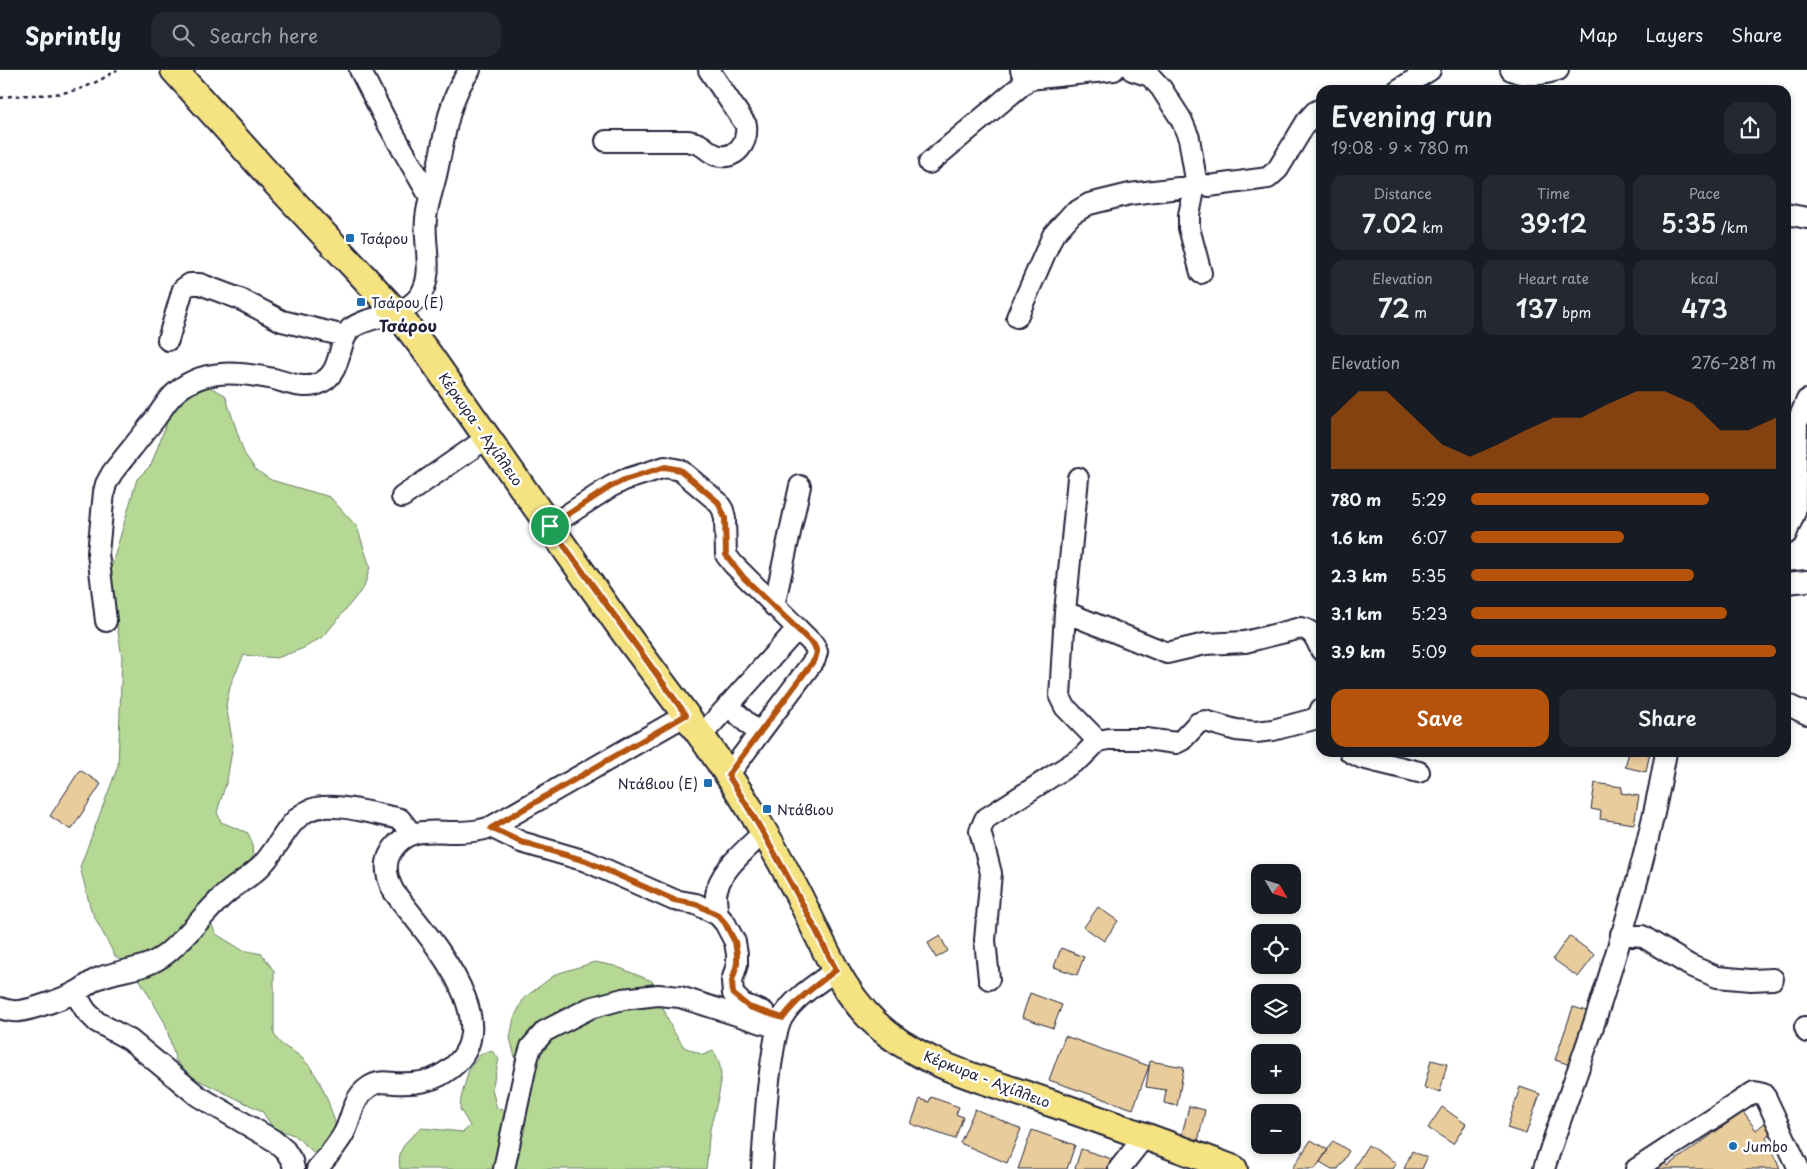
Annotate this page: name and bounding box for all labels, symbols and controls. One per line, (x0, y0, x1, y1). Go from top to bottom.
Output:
search box (151, 12, 501, 57)
text: Sprintly (25, 17, 121, 53)
icon: search (169, 21, 197, 49)
text: Search here (209, 21, 318, 49)
text: Map (1579, 21, 1618, 48)
text: Layers (1646, 21, 1703, 48)
text: Share (1731, 21, 1782, 48)
text: Evening run (1331, 94, 1493, 137)
button: share (1724, 102, 1776, 154)
text: 19:08 · 9 × 780 m (1331, 135, 1469, 159)
text: Distance (1373, 183, 1432, 204)
text: Time (1537, 183, 1570, 204)
text: Pace (1689, 183, 1720, 204)
text: 7.02 (1362, 204, 1418, 242)
text: 39:12 (1520, 204, 1587, 242)
text: 5:35 (1661, 204, 1717, 242)
text: km (1418, 217, 1443, 238)
text: /km (1717, 217, 1748, 238)
place label: Τσάρου (360, 228, 408, 249)
marker: Τσάρου (344, 232, 356, 244)
text: Elevation (1372, 268, 1433, 289)
text: Heart rate (1518, 268, 1589, 289)
text: kcal (1691, 268, 1718, 289)
text: 72 (1378, 289, 1410, 327)
text: 137 (1516, 289, 1558, 327)
text: 473 (1681, 289, 1728, 327)
place label: Τσάρου (E) (371, 292, 444, 313)
marker: Τσάρου (E) (355, 296, 367, 308)
text: m (1410, 302, 1427, 323)
text: bpm (1558, 302, 1591, 323)
district label: Τσάρου (379, 313, 437, 337)
text: Elevation (1331, 350, 1400, 374)
text: 276–281 m (1691, 350, 1776, 374)
street label: Κέρκυρα - Αχίλλειο (434, 368, 528, 490)
text: 780 m (1331, 487, 1381, 511)
text: 5:29 (1411, 487, 1446, 511)
pin (529, 505, 571, 547)
icon: arrive (536, 512, 564, 540)
text: 1.6 km (1331, 525, 1383, 549)
text: 6:07 (1411, 525, 1447, 549)
text: 2.3 km (1331, 563, 1387, 587)
text: 5:35 (1411, 563, 1446, 587)
text: 3.1 km (1331, 601, 1382, 625)
text: 5:23 (1411, 601, 1448, 625)
text: 3.9 km (1331, 639, 1386, 663)
text: 5:09 (1411, 639, 1447, 663)
button: Save (1331, 689, 1549, 747)
button: Share (1559, 689, 1776, 747)
place label: Ντάβιου (E) (618, 773, 698, 794)
marker: Ντάβιου (E) (702, 777, 714, 789)
place label: Ντάβιου (777, 799, 834, 820)
marker: Ντάβιου (761, 803, 773, 815)
north arrow (1251, 864, 1301, 914)
map controls (1251, 864, 1301, 1154)
button: locate (1251, 924, 1301, 974)
button: layers (1251, 984, 1301, 1034)
button: + (1251, 1044, 1301, 1094)
street label: Κέρκυρα - Αχίλλειο (921, 1045, 1054, 1113)
button: − (1251, 1104, 1301, 1154)
place label: Jumbo (1743, 1136, 1788, 1157)
marker: Jumbo (1727, 1140, 1739, 1152)

